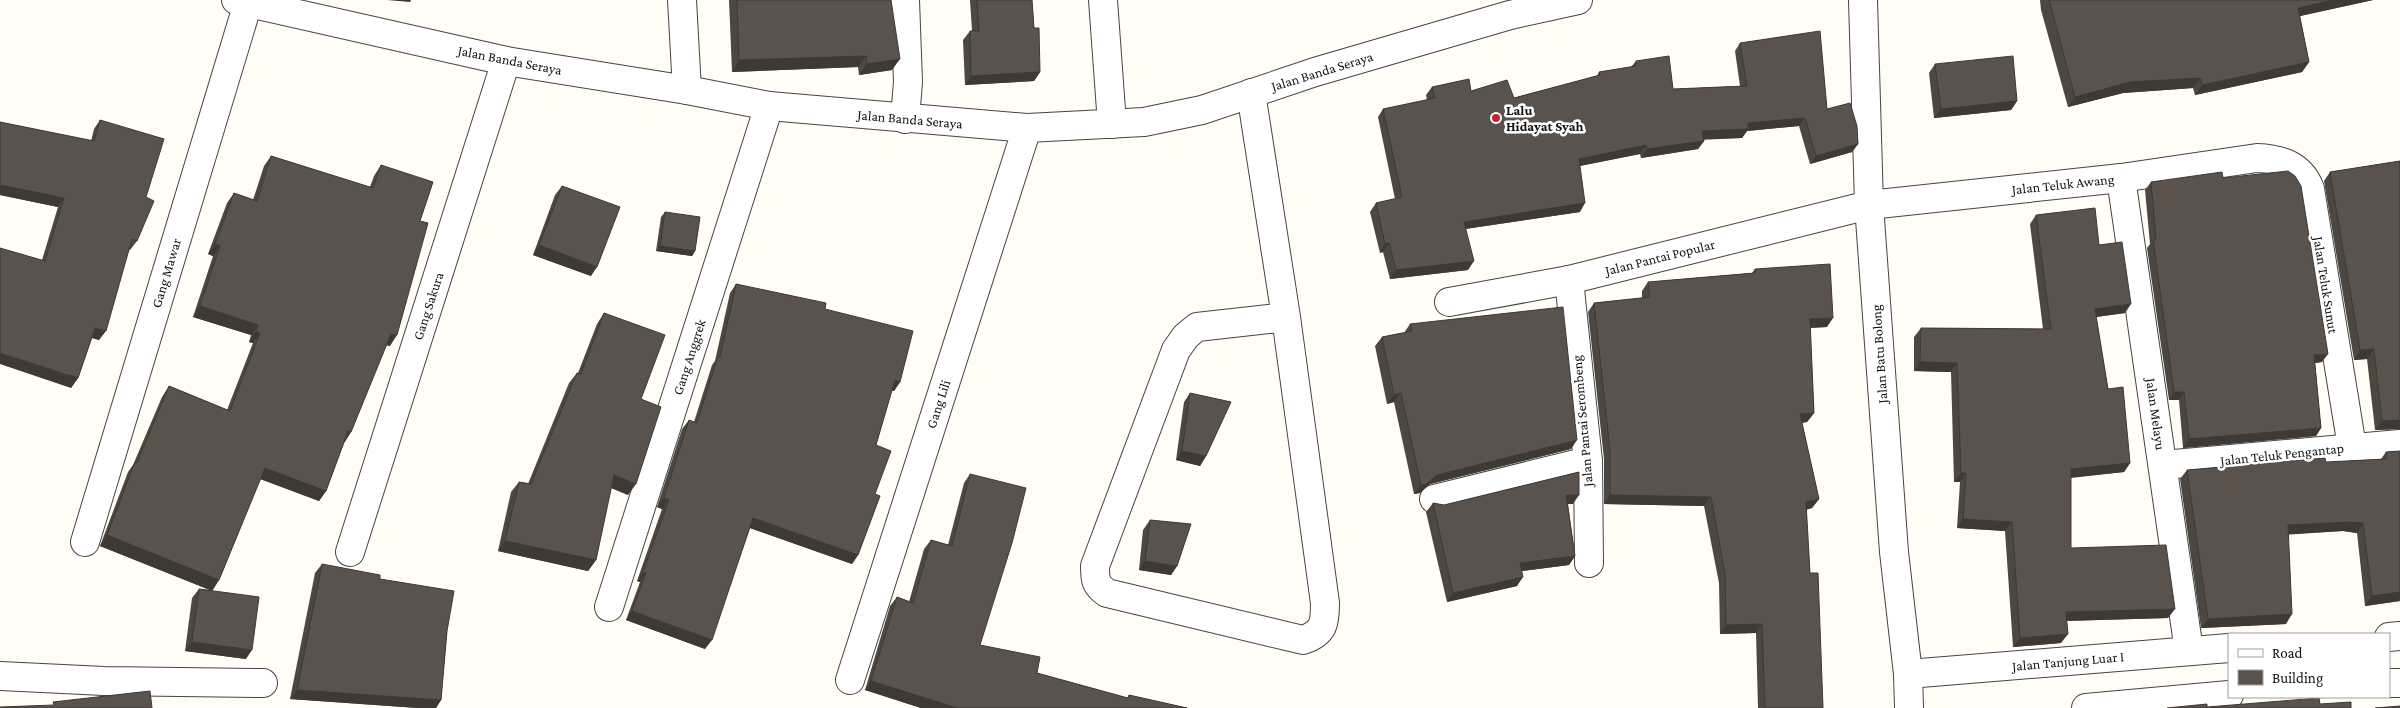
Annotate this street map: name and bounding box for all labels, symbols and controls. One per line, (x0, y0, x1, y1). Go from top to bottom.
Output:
street label: Jalan Banda Seraya (455, 42, 564, 78)
street label: Jalan Banda Seraya (1267, 48, 1375, 95)
place label: Lalu Hidayat Syah (1506, 102, 1584, 134)
street label: Jalan Banda Seraya (855, 106, 964, 132)
marker: Lalu Hidayat Syah (1490, 112, 1502, 124)
street label: Jalan Teluk Awang (2009, 171, 2115, 198)
street label: Jalan Teluk Sunut (2310, 233, 2342, 335)
street label: Gang Mawar (148, 236, 184, 310)
street label: Jalan Pantai Popular (1601, 236, 1717, 279)
street label: Gang Sakura (409, 270, 447, 342)
street label: Jalan Batu Bolong (1868, 304, 1891, 406)
street label: Gang Anggrek (669, 317, 709, 397)
street label: Jalan Pantai Serombeng (1568, 354, 1596, 490)
street label: Jalan Melayu (2143, 375, 2169, 452)
street label: Gang Lili (923, 377, 953, 430)
street label: Jalan Teluk Pengantap (2217, 440, 2345, 469)
legend (2228, 633, 2390, 698)
text: Road (2272, 645, 2303, 661)
street label: Jalan Tanjung Luar I (2009, 648, 2125, 675)
text: Building (2272, 670, 2323, 687)

